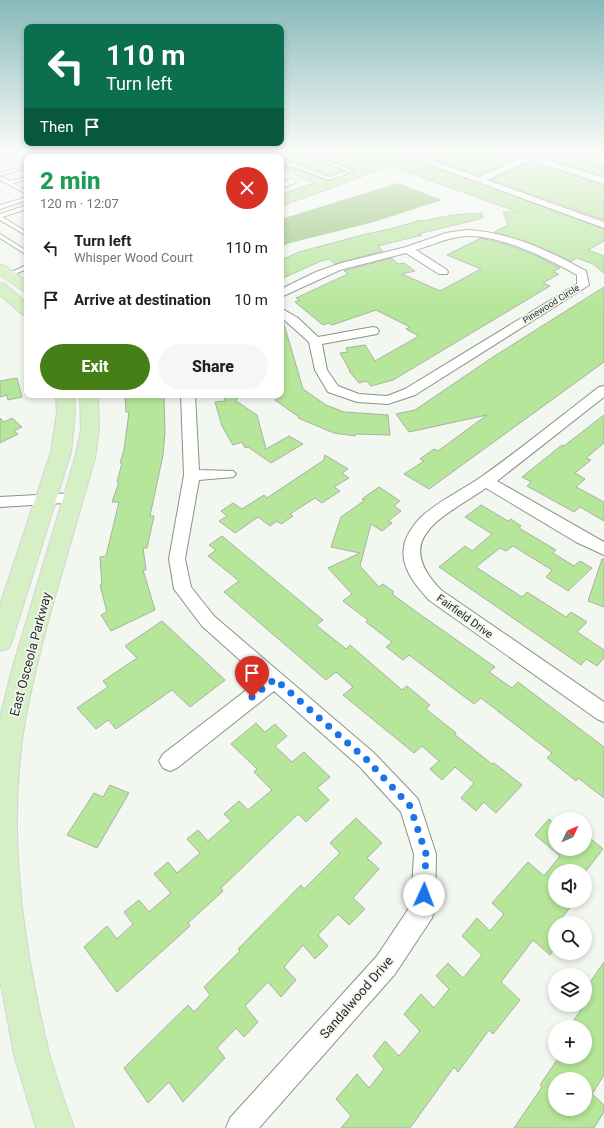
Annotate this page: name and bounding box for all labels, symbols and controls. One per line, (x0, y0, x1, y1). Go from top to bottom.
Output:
text: 110 m (106, 39, 185, 72)
icon: left (40, 40, 92, 92)
text: Turn left (106, 73, 172, 94)
icon: arrive (81, 116, 103, 138)
text: Then (40, 118, 73, 136)
text: 2 min (40, 167, 101, 195)
button: close (226, 167, 268, 209)
text: 120 m · 12:07 (40, 196, 119, 211)
text: Turn left (74, 232, 131, 250)
icon: left (40, 237, 62, 259)
text: 110 m (226, 239, 268, 257)
text: Whisper Wood Court (74, 250, 193, 265)
street label: Pinewood Circle (521, 283, 581, 325)
icon: arrive (40, 289, 62, 311)
text: Arrive at destination (74, 291, 211, 309)
text: 10 m (234, 291, 268, 309)
button: Exit (40, 344, 150, 390)
button: Share (158, 344, 268, 390)
street label: East Osceola Parkway (7, 590, 54, 718)
street label: Fairfield Drive (434, 592, 496, 641)
pin (235, 656, 269, 697)
icon: arrive (241, 662, 263, 684)
north arrow (548, 812, 592, 856)
map controls (548, 812, 592, 1116)
button: sound (548, 864, 592, 908)
position arrow (403, 874, 445, 916)
button: search (548, 916, 592, 960)
street label: Sandalwood Drive (317, 953, 396, 1041)
button: layers (548, 968, 592, 1012)
button: + (548, 1020, 592, 1064)
button: − (548, 1072, 592, 1116)

